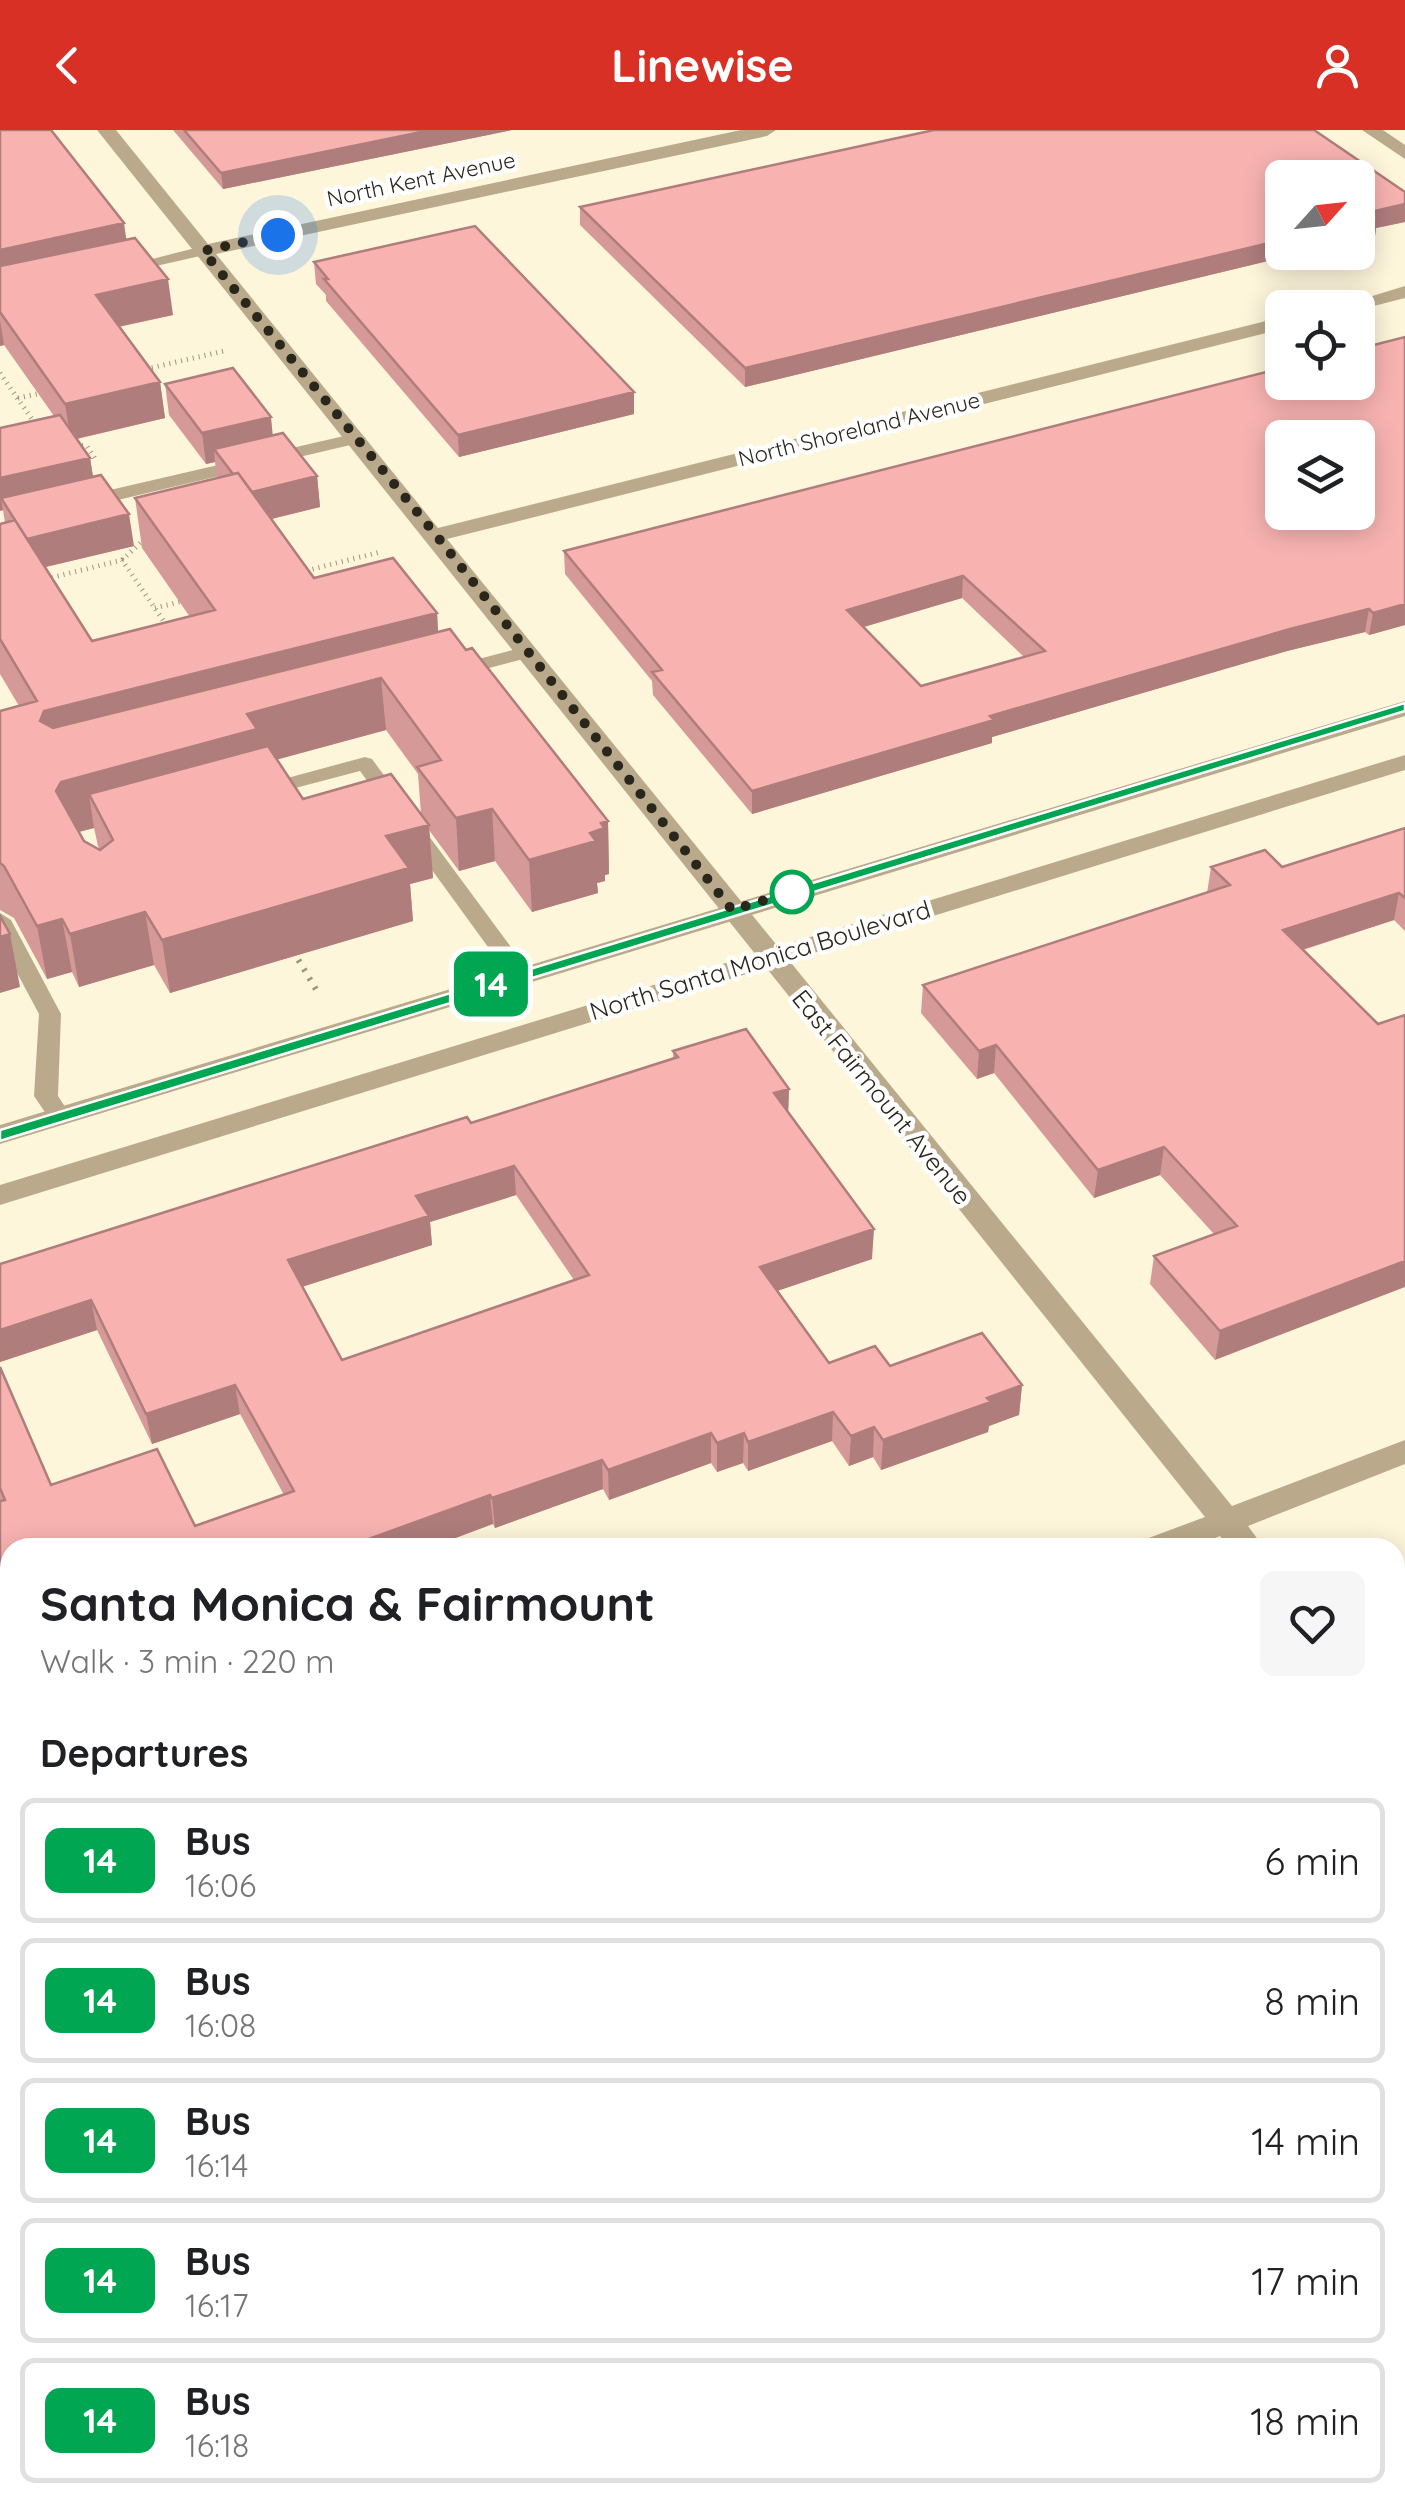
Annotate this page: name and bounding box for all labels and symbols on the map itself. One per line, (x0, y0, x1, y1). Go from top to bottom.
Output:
street label: North Kent Avenue (324, 145, 518, 213)
north arrow (1265, 160, 1375, 270)
your location (253, 210, 303, 260)
street label: North Shoreland Avenue (735, 385, 983, 473)
unlabelled marker (771, 871, 813, 913)
street label: North Santa Monica Boulevard (586, 893, 934, 1026)
line badge: 14 (446, 952, 536, 1016)
street label: East Fairmount Avenue (786, 983, 979, 1210)

